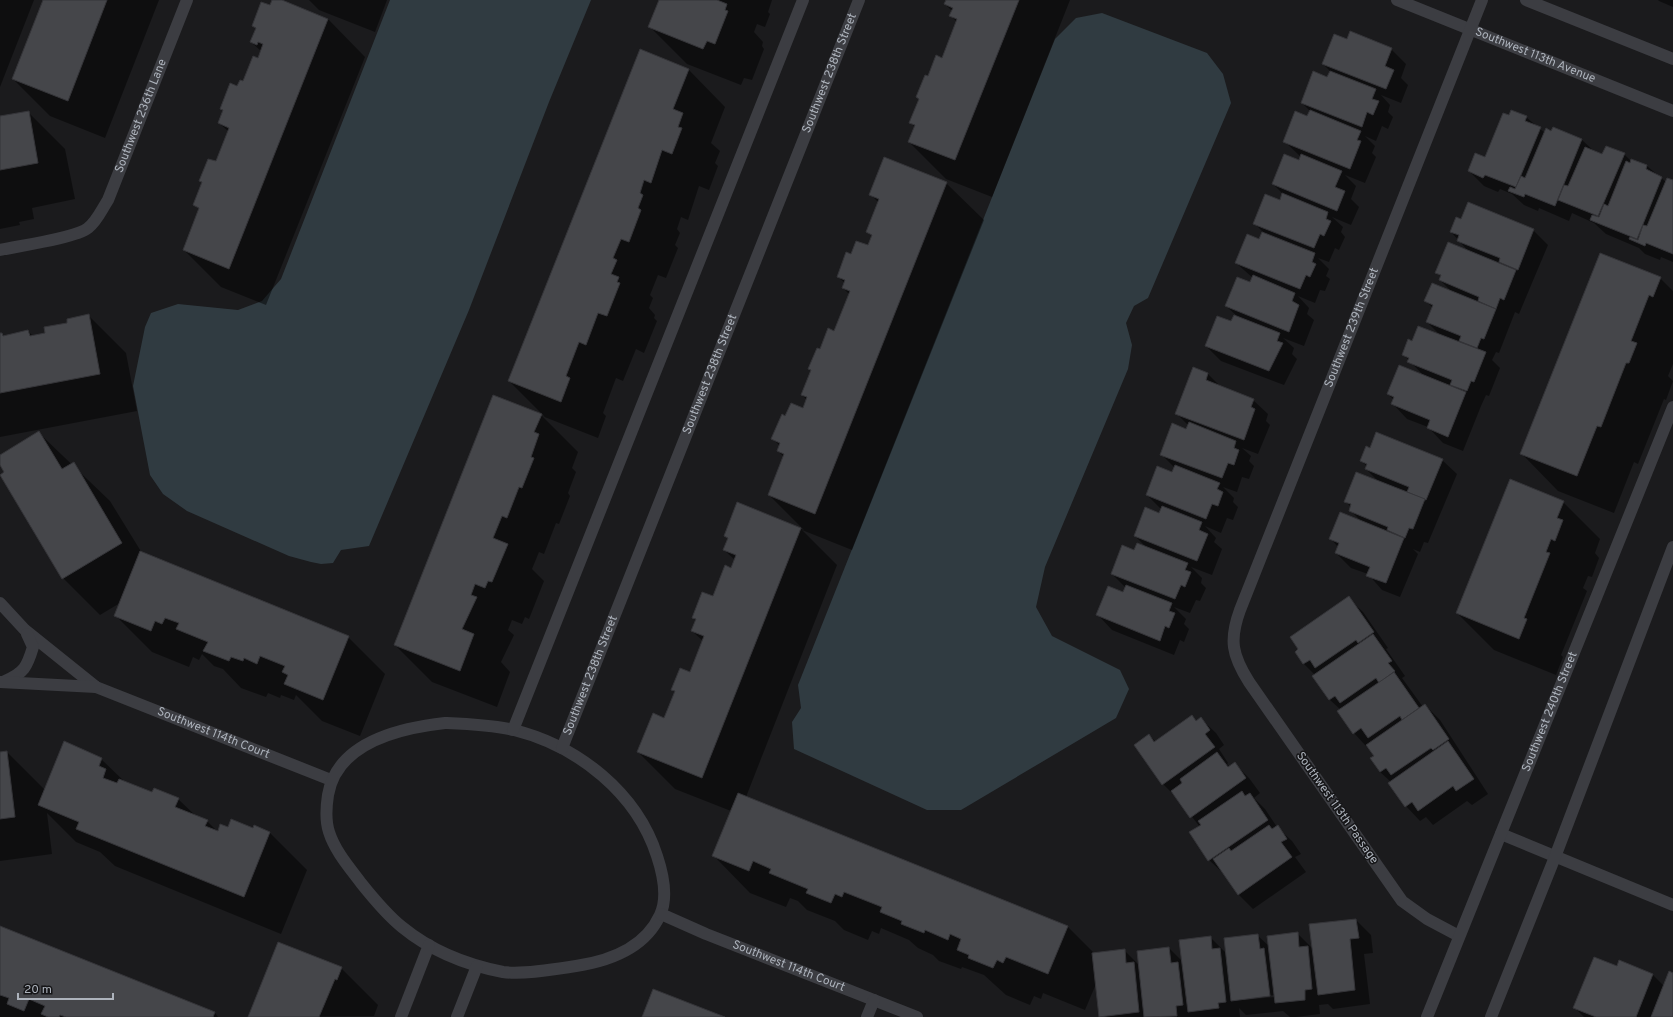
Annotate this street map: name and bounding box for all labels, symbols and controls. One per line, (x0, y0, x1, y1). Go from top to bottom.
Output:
street label: Southwest 238th Street (799, 11, 861, 136)
street label: Southwest 113th Avenue (1473, 24, 1598, 87)
street label: Southwest 236th Lane (111, 57, 171, 175)
street label: Southwest 239th Street (1321, 266, 1383, 390)
street label: Southwest 238th Street (679, 312, 741, 437)
street label: Southwest 238th Street (560, 613, 622, 738)
street label: Southwest 240th Street (1519, 649, 1581, 774)
street label: Southwest 114th Court (155, 704, 272, 763)
street label: Southwest 113th Passage (1292, 749, 1382, 867)
street label: Southwest 114th Court (730, 937, 847, 996)
scale bar (18, 975, 113, 1001)
text: 20 m (24, 982, 52, 998)

